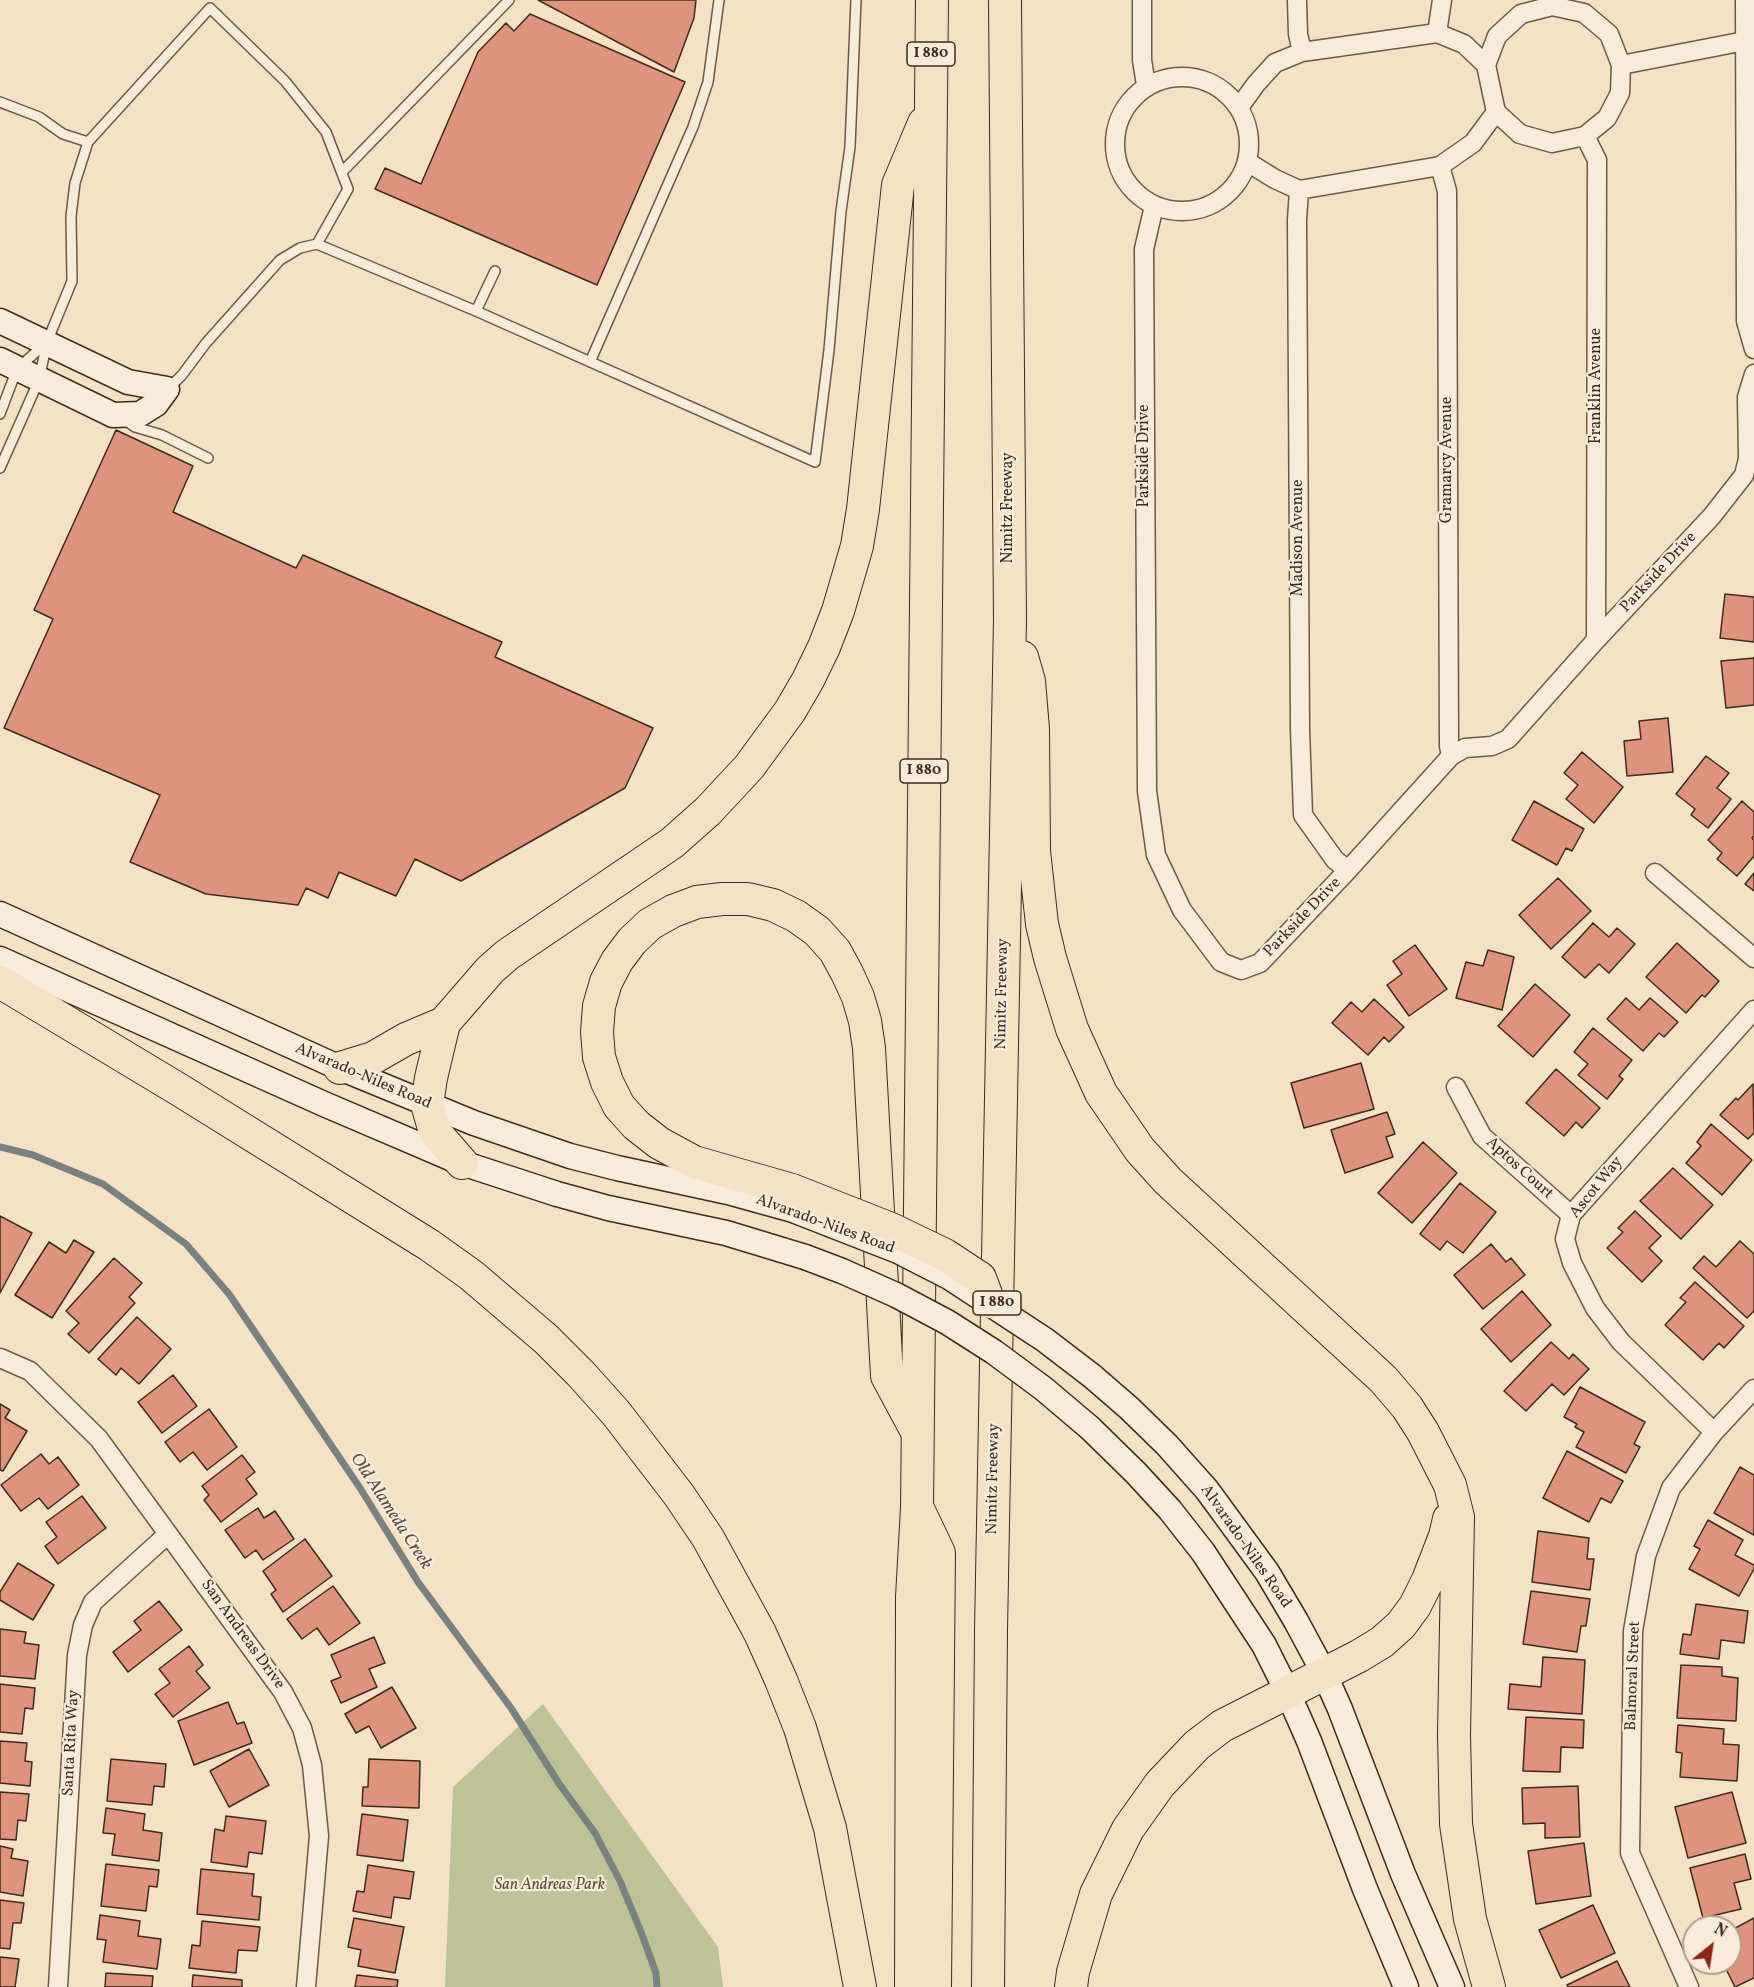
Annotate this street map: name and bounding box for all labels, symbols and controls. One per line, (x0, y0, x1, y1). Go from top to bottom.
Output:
road number: I 880 (907, 42, 955, 66)
street label: Franklin Avenue (1587, 328, 1607, 444)
street label: Gramarcy Avenue (1438, 397, 1458, 523)
street label: Parkside Drive (1135, 404, 1155, 508)
street label: Nimitz Freeway (999, 452, 1019, 564)
street label: Madison Avenue (1289, 479, 1309, 597)
street label: Parkside Drive (1617, 529, 1701, 617)
road number: I 880 (900, 759, 948, 783)
street label: Parkside Drive (1260, 874, 1346, 962)
street label: Nimitz Freeway (992, 938, 1014, 1050)
street label: Alvarado-Niles Road (292, 1040, 434, 1114)
street label: Aptos Court (1481, 1134, 1557, 1204)
street label: Ascot Way (1566, 1153, 1628, 1223)
street label: Alvarado-Niles Road (753, 1191, 897, 1259)
road number: I 880 (973, 1291, 1021, 1315)
street label: Nimitz Freeway (983, 1423, 1005, 1535)
water label: Old Alameda Creek (344, 1450, 436, 1574)
street label: Alvarado-Niles Road (1195, 1482, 1295, 1612)
street label: San Andreas Drive (196, 1576, 288, 1694)
street label: Balmoral Street (1622, 1621, 1646, 1731)
street label: Santa Rita Way (60, 1689, 84, 1797)
park label: San Andreas Park (495, 1876, 605, 1896)
north arrow (1682, 1915, 1742, 1975)
text: N (1709, 1919, 1731, 1944)

